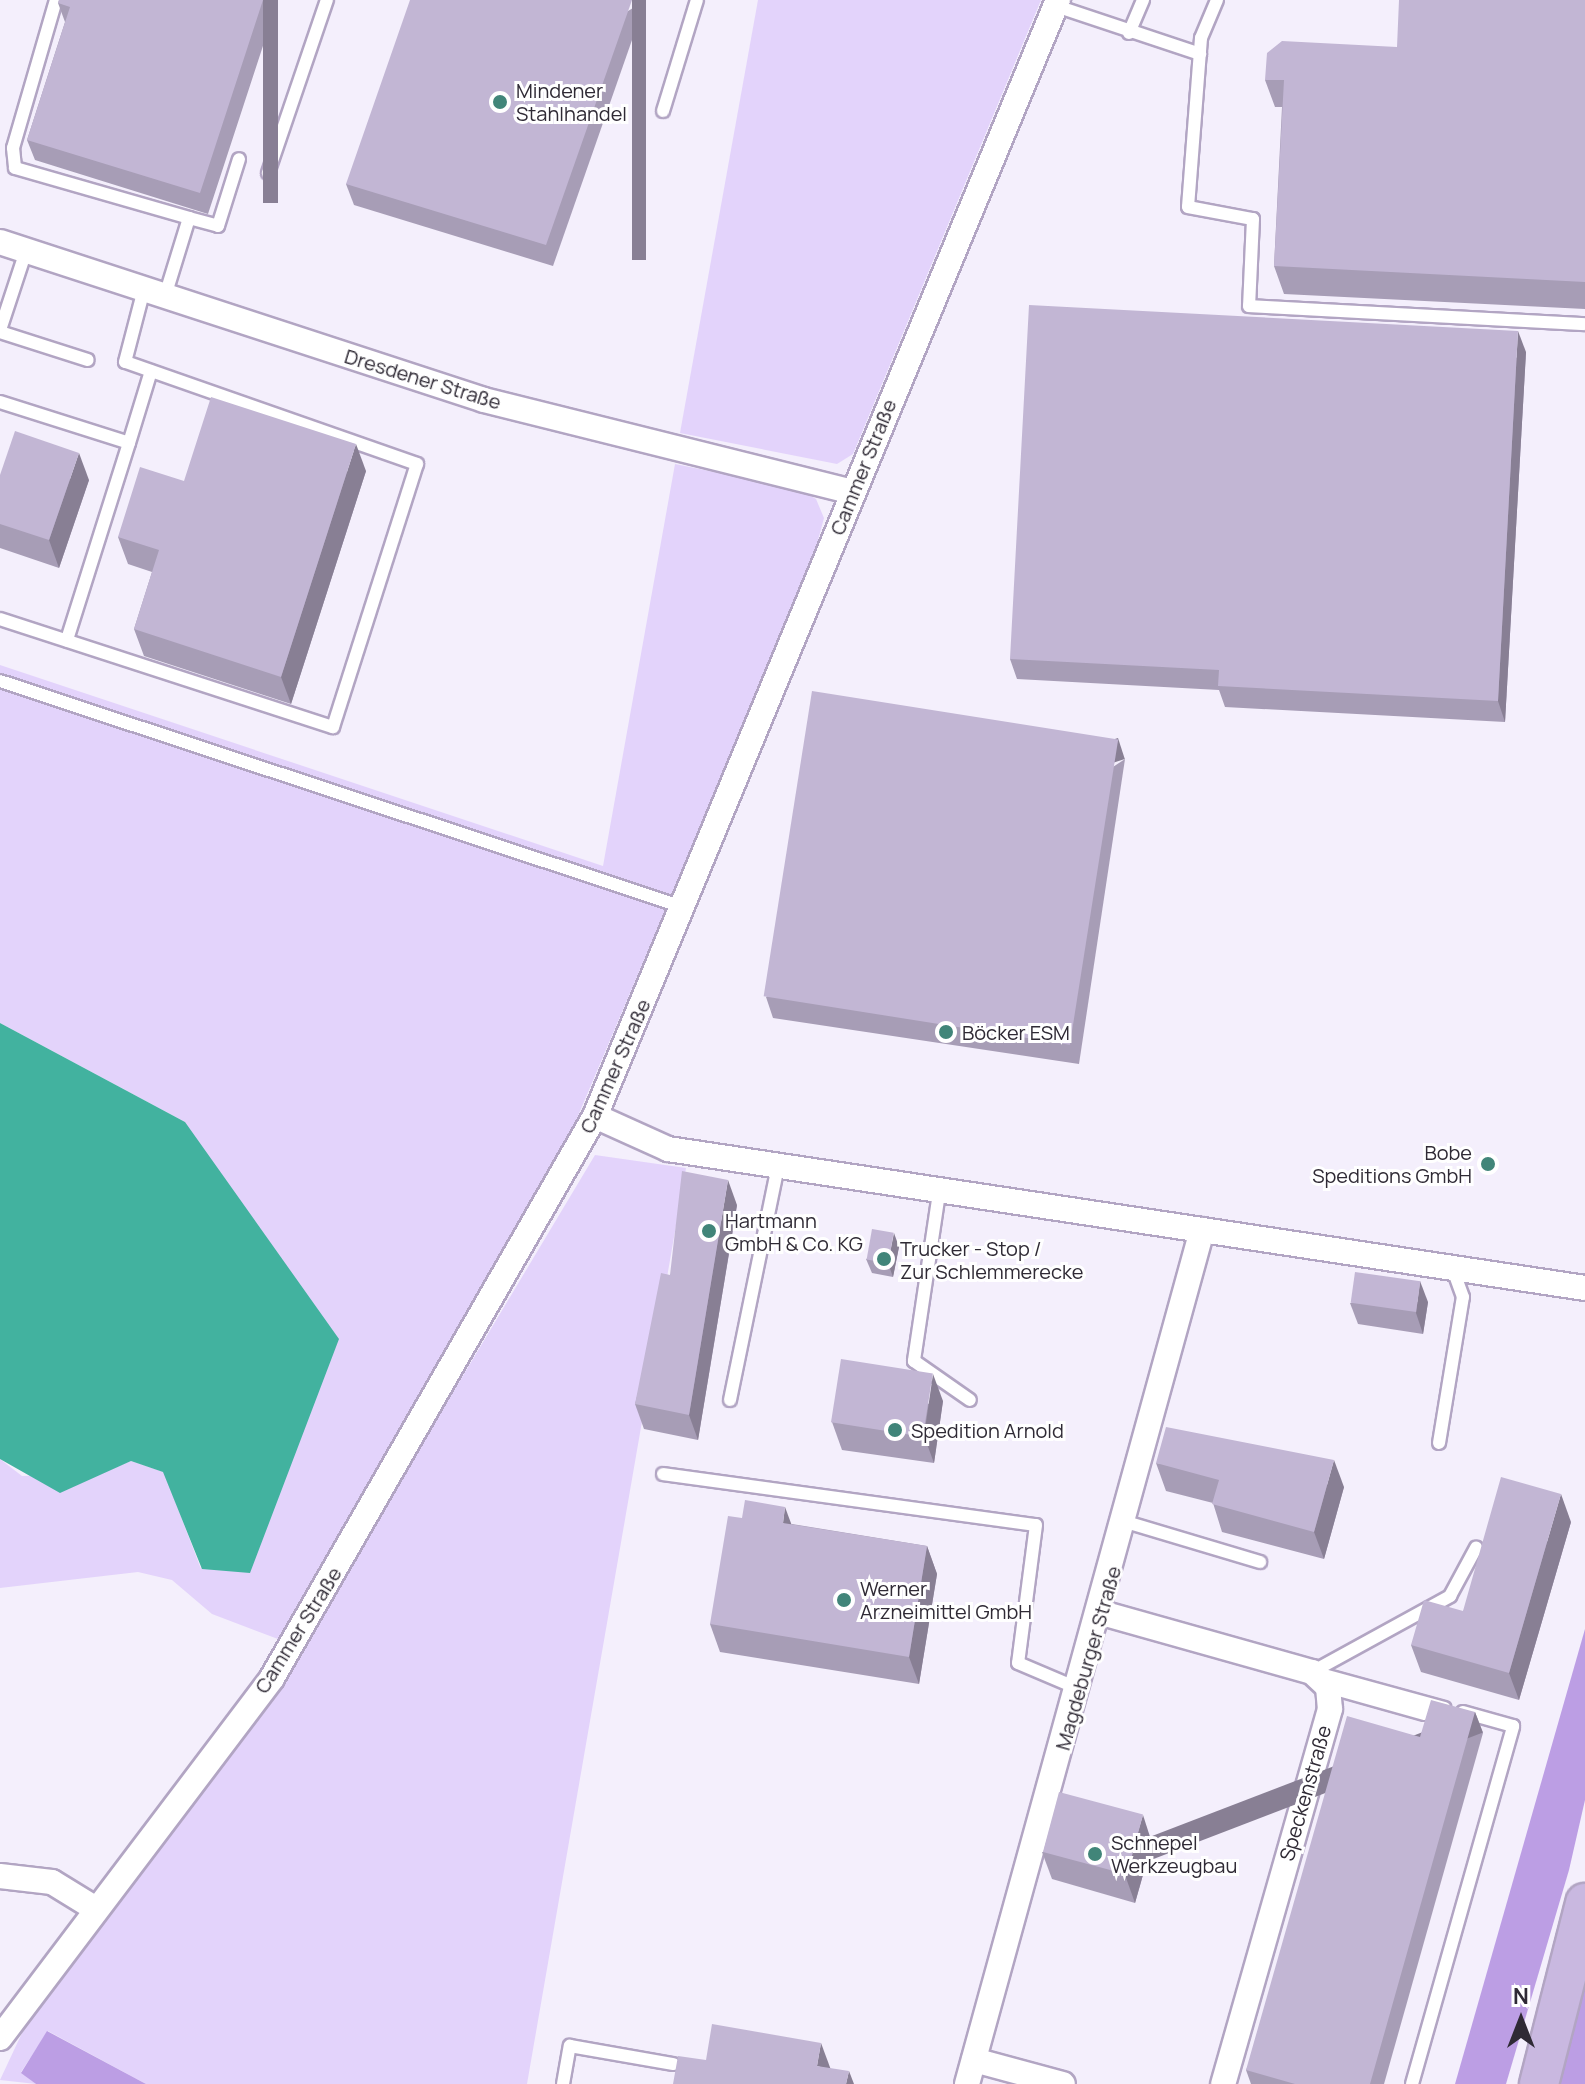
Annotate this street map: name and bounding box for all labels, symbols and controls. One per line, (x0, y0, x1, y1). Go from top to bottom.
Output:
place label: Mindener Stahlhandel (516, 78, 627, 125)
marker: Mindener Stahlhandel (491, 93, 509, 111)
street label: Dresdener Straße (342, 344, 504, 414)
street label: Cammer Straße (825, 396, 901, 538)
street label: Cammer Straße (575, 995, 655, 1137)
place label: Böcker ESM (962, 1020, 1070, 1044)
marker: Böcker ESM (937, 1023, 955, 1041)
place label: Bobe Speditions GmbH (1312, 1140, 1472, 1187)
marker: Bobe Speditions GmbH (1479, 1155, 1497, 1173)
place label: Hartmann GmbH & Co. KG (725, 1208, 863, 1255)
marker: Hartmann GmbH & Co. KG (700, 1222, 718, 1240)
place label: Trucker - Stop / Zur Schlemmerecke (900, 1236, 1083, 1283)
marker: Trucker - Stop / Zur Schlemmerecke (875, 1250, 893, 1268)
place label: Spedition Arnold (911, 1418, 1064, 1442)
marker: Spedition Arnold (886, 1421, 904, 1439)
street label: Cammer Straße (250, 1563, 346, 1697)
street label: Magdeburger Straße (1050, 1563, 1126, 1753)
place label: Werner Arzneimittel GmbH (860, 1576, 1032, 1623)
marker: Werner Arzneimittel GmbH (835, 1591, 853, 1609)
street label: Speckenstraße (1274, 1722, 1336, 1864)
place label: Schnepel Werkzeugbau (1111, 1830, 1237, 1877)
marker: Schnepel Werkzeugbau (1086, 1845, 1104, 1863)
north arrow (1481, 1980, 1561, 2060)
text: N (1513, 1981, 1529, 2011)

